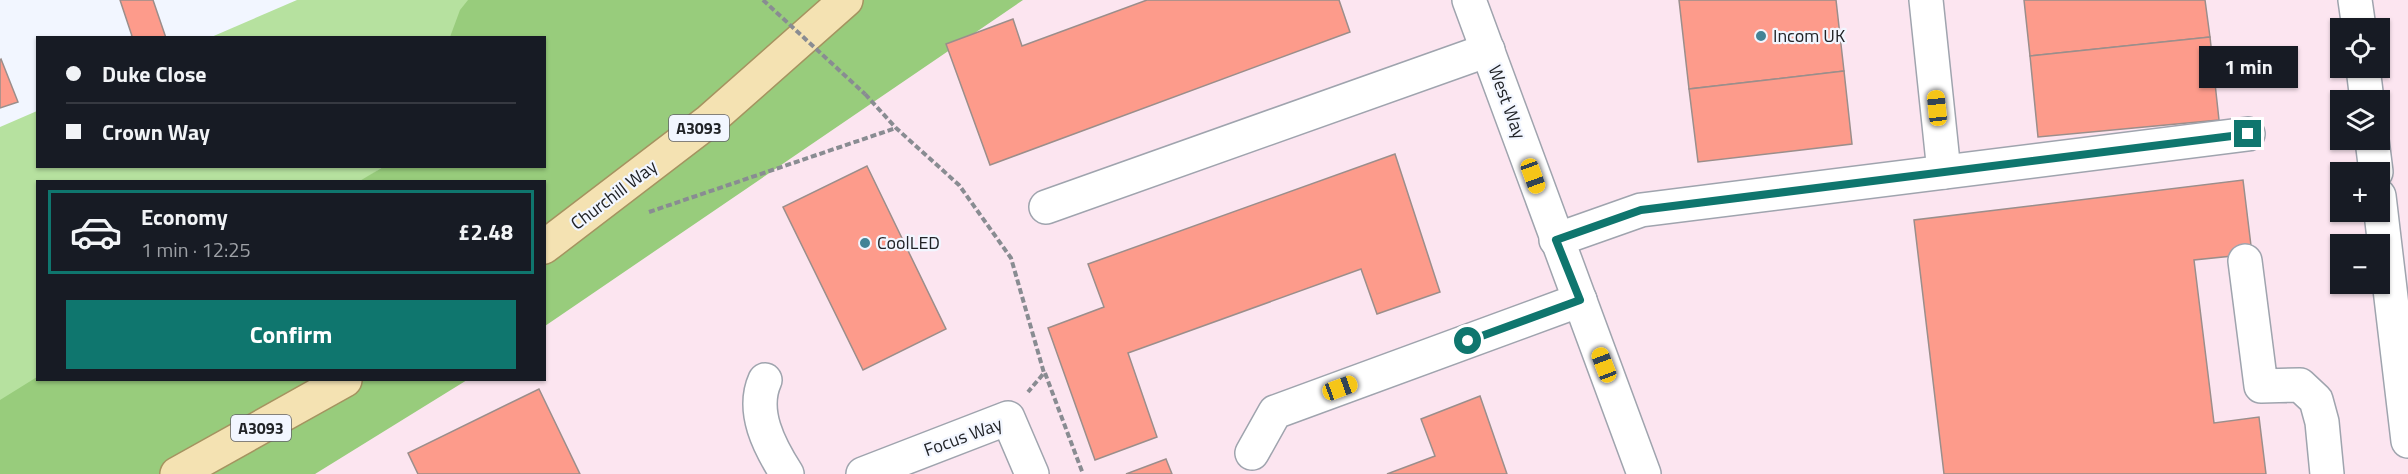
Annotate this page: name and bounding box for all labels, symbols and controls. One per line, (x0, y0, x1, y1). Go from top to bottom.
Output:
map controls (2330, 18, 2390, 294)
button: locate (2330, 18, 2390, 78)
place label: Incom UK (1773, 22, 1845, 49)
marker: Incom UK (1754, 29, 1768, 43)
callout: 1 min (2198, 47, 2298, 89)
text: 1 min (2224, 51, 2273, 82)
text: Duke Close (102, 57, 207, 91)
street label: West Way (1482, 61, 1533, 143)
car (1926, 89, 1948, 127)
button: layers (2330, 90, 2390, 150)
text: Crown Way (102, 115, 210, 149)
road number: A3093 (669, 115, 729, 141)
route end (2234, 120, 2261, 147)
street label: Churchill Way (565, 153, 663, 236)
car (1518, 156, 1548, 196)
button: + (2330, 162, 2390, 222)
text: Economy (141, 200, 228, 234)
icon: car (69, 205, 123, 259)
text: £2.48 (458, 215, 513, 249)
place label: CoolLED (877, 229, 940, 256)
text: 1 min · 12:25 (141, 234, 251, 265)
button: − (2330, 234, 2390, 294)
marker: CoolLED (858, 236, 872, 250)
button: Confirm (66, 300, 516, 369)
route start (1454, 327, 1481, 354)
car (1589, 345, 1619, 385)
car (1320, 373, 1360, 403)
street label: Focus Way (920, 410, 1006, 463)
road number: A3093 (231, 415, 291, 441)

